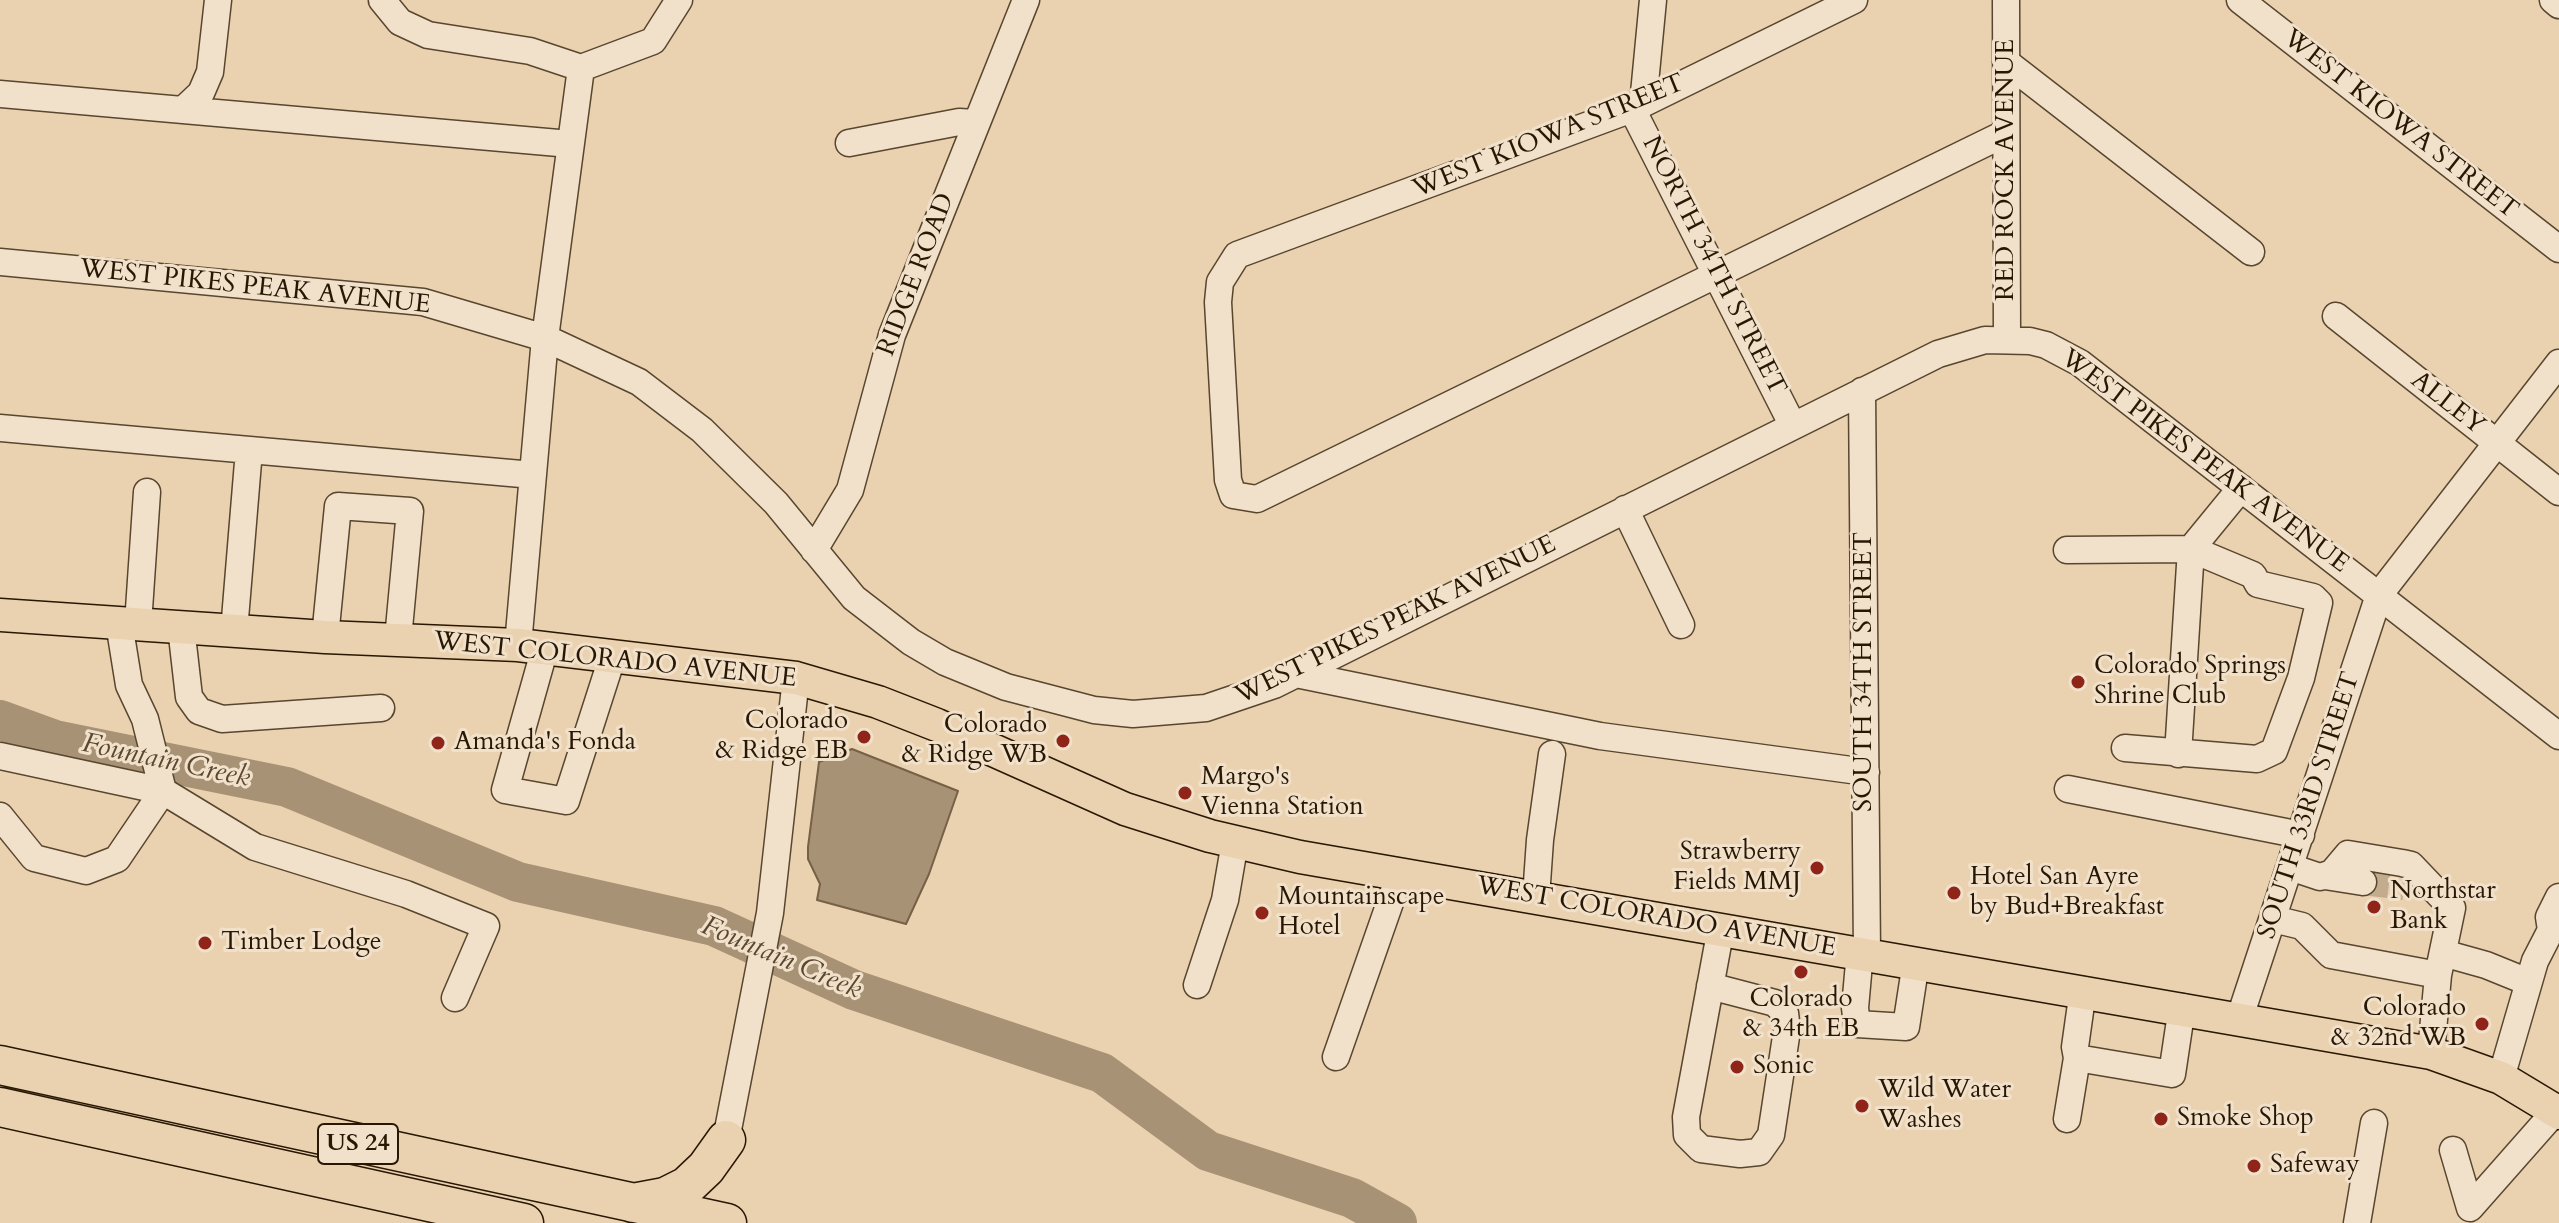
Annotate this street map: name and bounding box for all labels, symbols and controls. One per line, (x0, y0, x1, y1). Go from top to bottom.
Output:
street label: WEST KIOWA STREET (2276, 23, 2524, 227)
street label: RED ROCK AVENUE (1991, 39, 2023, 301)
street label: WEST KIOWA STREET (1409, 68, 1689, 206)
street label: NORTH 34TH STREET (1634, 131, 1792, 401)
street label: RIDGE ROAD (872, 189, 962, 361)
street label: WEST PIKES PEAK AVENUE (78, 254, 432, 322)
street label: WEST PIKES PEAK AVENUE (2054, 343, 2354, 581)
street label: ALLEY (2404, 365, 2490, 443)
street label: WEST PIKES PEAK AVENUE (1231, 530, 1561, 712)
street label: SOUTH 34TH STREET (1849, 532, 1881, 812)
street label: WEST COLORADO AVENUE (432, 626, 798, 696)
place label: Colorado Springs Shrine Club (2094, 651, 2286, 712)
street label: SOUTH 33RD STREET (2252, 669, 2368, 943)
marker: Colorado Springs Shrine Club (2069, 673, 2087, 691)
place label: Colorado & Ridge EB (715, 706, 848, 768)
place label: Colorado & Ridge WB (902, 710, 1047, 772)
place label: Amanda's Fonda (454, 727, 636, 759)
water label: Fountain Creek (79, 728, 253, 796)
marker: Colorado & Ridge EB (855, 728, 873, 746)
marker: Colorado & Ridge WB (1054, 732, 1072, 750)
marker: Amanda's Fonda (429, 734, 447, 752)
place label: Margo's Vienna Station (1201, 762, 1364, 824)
marker: Margo's Vienna Station (1176, 784, 1194, 802)
place label: Strawberry Fields MMJ (1673, 837, 1801, 898)
marker: Strawberry Fields MMJ (1808, 859, 1826, 877)
place label: Hotel San Ayre by Bud+Breakfast (1970, 862, 2164, 924)
street label: WEST COLORADO AVENUE (1474, 871, 1838, 965)
place label: Northstar Bank (2390, 876, 2496, 938)
place label: Mountainscape Hotel (1278, 882, 1445, 944)
marker: Hotel San Ayre by Bud+Breakfast (1945, 884, 1963, 902)
marker: Northstar Bank (2365, 898, 2383, 916)
marker: Mountainscape Hotel (1253, 904, 1271, 922)
water label: Fountain Creek (696, 910, 866, 1008)
place label: Timber Lodge (221, 927, 382, 959)
marker: Timber Lodge (196, 934, 214, 952)
marker: Colorado & 34th EB (1792, 963, 1810, 981)
place label: Colorado & 34th EB (1743, 984, 1859, 1046)
place label: Colorado & 32nd WB (2331, 993, 2466, 1054)
marker: Colorado & 32nd WB (2473, 1015, 2491, 1033)
place label: Sonic (1753, 1051, 1814, 1083)
marker: Sonic (1728, 1058, 1746, 1076)
place label: Wild Water Washes (1878, 1075, 2011, 1136)
marker: Wild Water Washes (1853, 1097, 1871, 1115)
place label: Smoke Shop (2177, 1103, 2314, 1135)
marker: Smoke Shop (2152, 1110, 2170, 1128)
road number: US 24 (318, 1124, 398, 1164)
place label: Safeway (2270, 1150, 2360, 1182)
marker: Safeway (2245, 1157, 2263, 1175)

